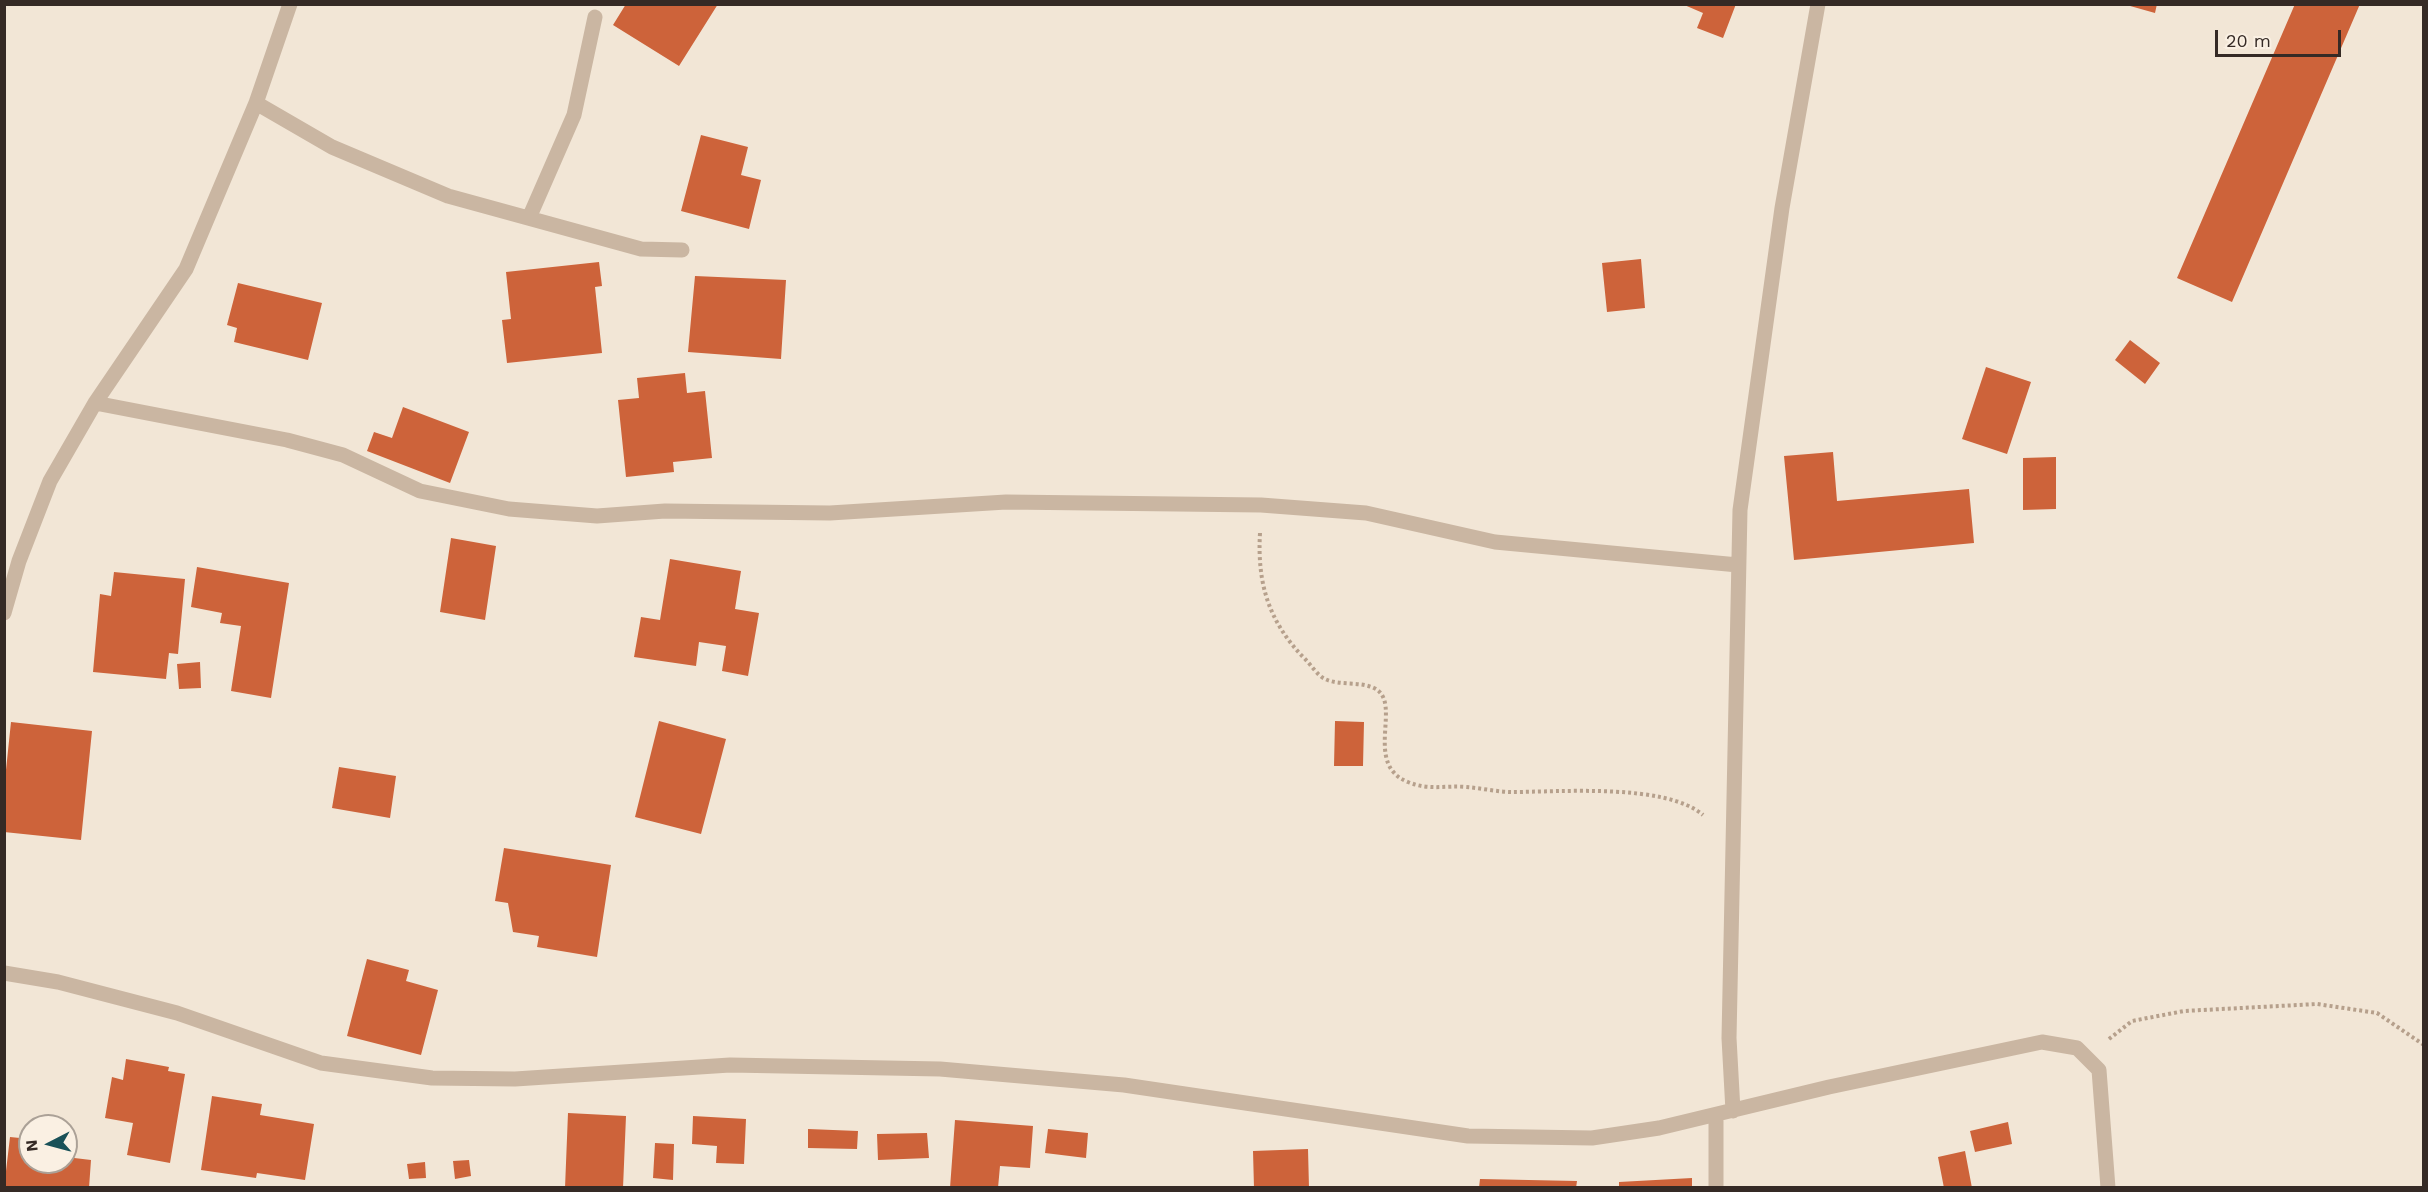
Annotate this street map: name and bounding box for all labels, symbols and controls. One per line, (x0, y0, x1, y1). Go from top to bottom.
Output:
scale bar (2218, 18, 2344, 56)
text: 20 m (2226, 30, 2271, 51)
north arrow (18, 1114, 78, 1174)
text: N (22, 1139, 42, 1153)

